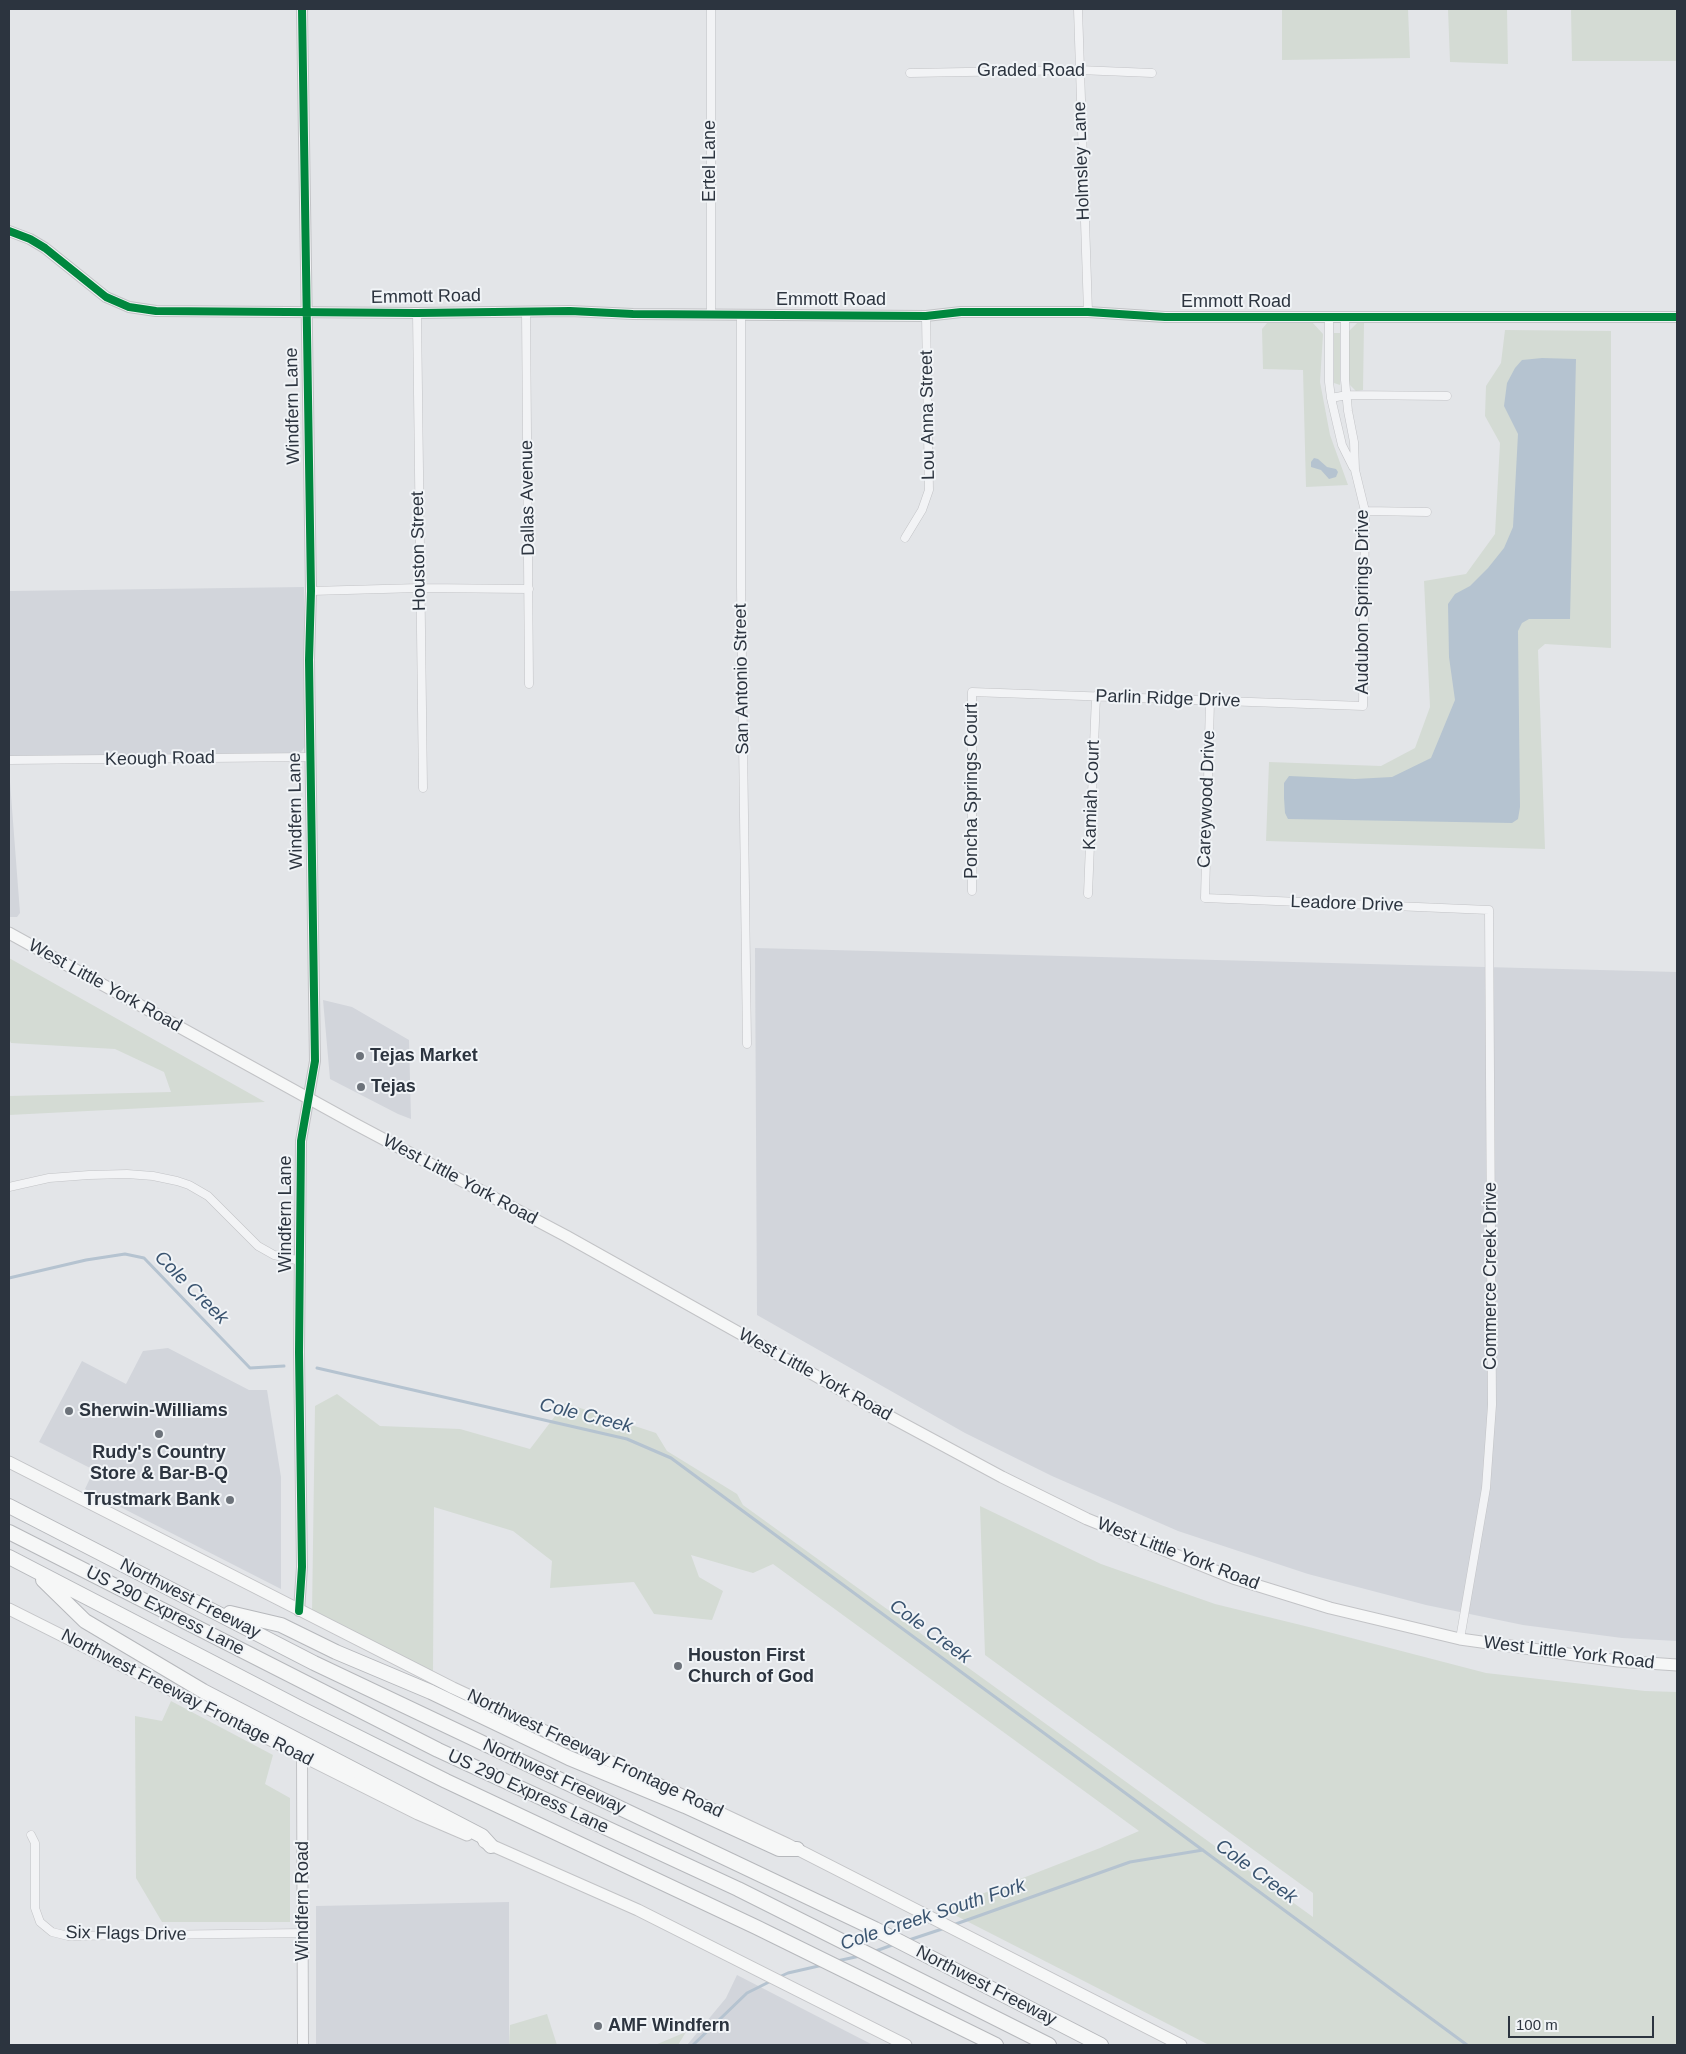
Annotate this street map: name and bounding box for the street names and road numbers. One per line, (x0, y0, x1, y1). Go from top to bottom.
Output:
street label: Graded Road (977, 60, 1085, 82)
street label: Holmsley Lane (1069, 101, 1095, 221)
street label: Ertel Lane (699, 120, 721, 202)
street label: Emmott Road (371, 285, 481, 309)
street label: Emmott Road (776, 289, 886, 311)
street label: Emmott Road (1181, 291, 1291, 313)
street label: Windfern Lane (281, 347, 305, 465)
street label: Lou Anna Street (916, 350, 940, 480)
street label: Dallas Avenue (516, 440, 540, 556)
street label: Houston Street (407, 491, 431, 611)
street label: Audubon Springs Drive (1352, 509, 1374, 695)
street label: San Antonio Street (730, 603, 754, 755)
street label: Parlin Ridge Drive (1095, 686, 1241, 712)
street label: Poncha Springs Court (961, 703, 983, 879)
street label: Careywood Drive (1194, 730, 1220, 868)
street label: Kamiah Court (1079, 740, 1105, 850)
street label: Keough Road (105, 747, 215, 771)
street label: Windfern Lane (284, 752, 308, 870)
street label: Leadore Drive (1290, 891, 1404, 917)
street label: West Little York Road (25, 935, 185, 1037)
street label: West Little York Road (379, 1130, 541, 1230)
street label: Windfern Lane (275, 1155, 297, 1273)
street label: Commerce Creek Drive (1480, 1182, 1502, 1370)
street label: West Little York Road (735, 1324, 895, 1426)
street label: West Little York Road (1094, 1513, 1262, 1595)
street label: Northwest Freeway (116, 1554, 264, 1644)
street label: US 290 Express Lane (82, 1562, 248, 1660)
street label: Northwest Freeway Frontage Road (57, 1625, 317, 1771)
street label: West Little York Road (1482, 1632, 1656, 1674)
street label: Northwest Freeway Frontage Road (463, 1685, 727, 1823)
street label: Northwest Freeway (479, 1734, 629, 1820)
street label: US 290 Express Lane (444, 1745, 612, 1839)
street label: Windfern Road (292, 1841, 314, 1961)
street label: Six Flags Drive (65, 1922, 187, 1946)
street label: Northwest Freeway (912, 1941, 1060, 2031)

